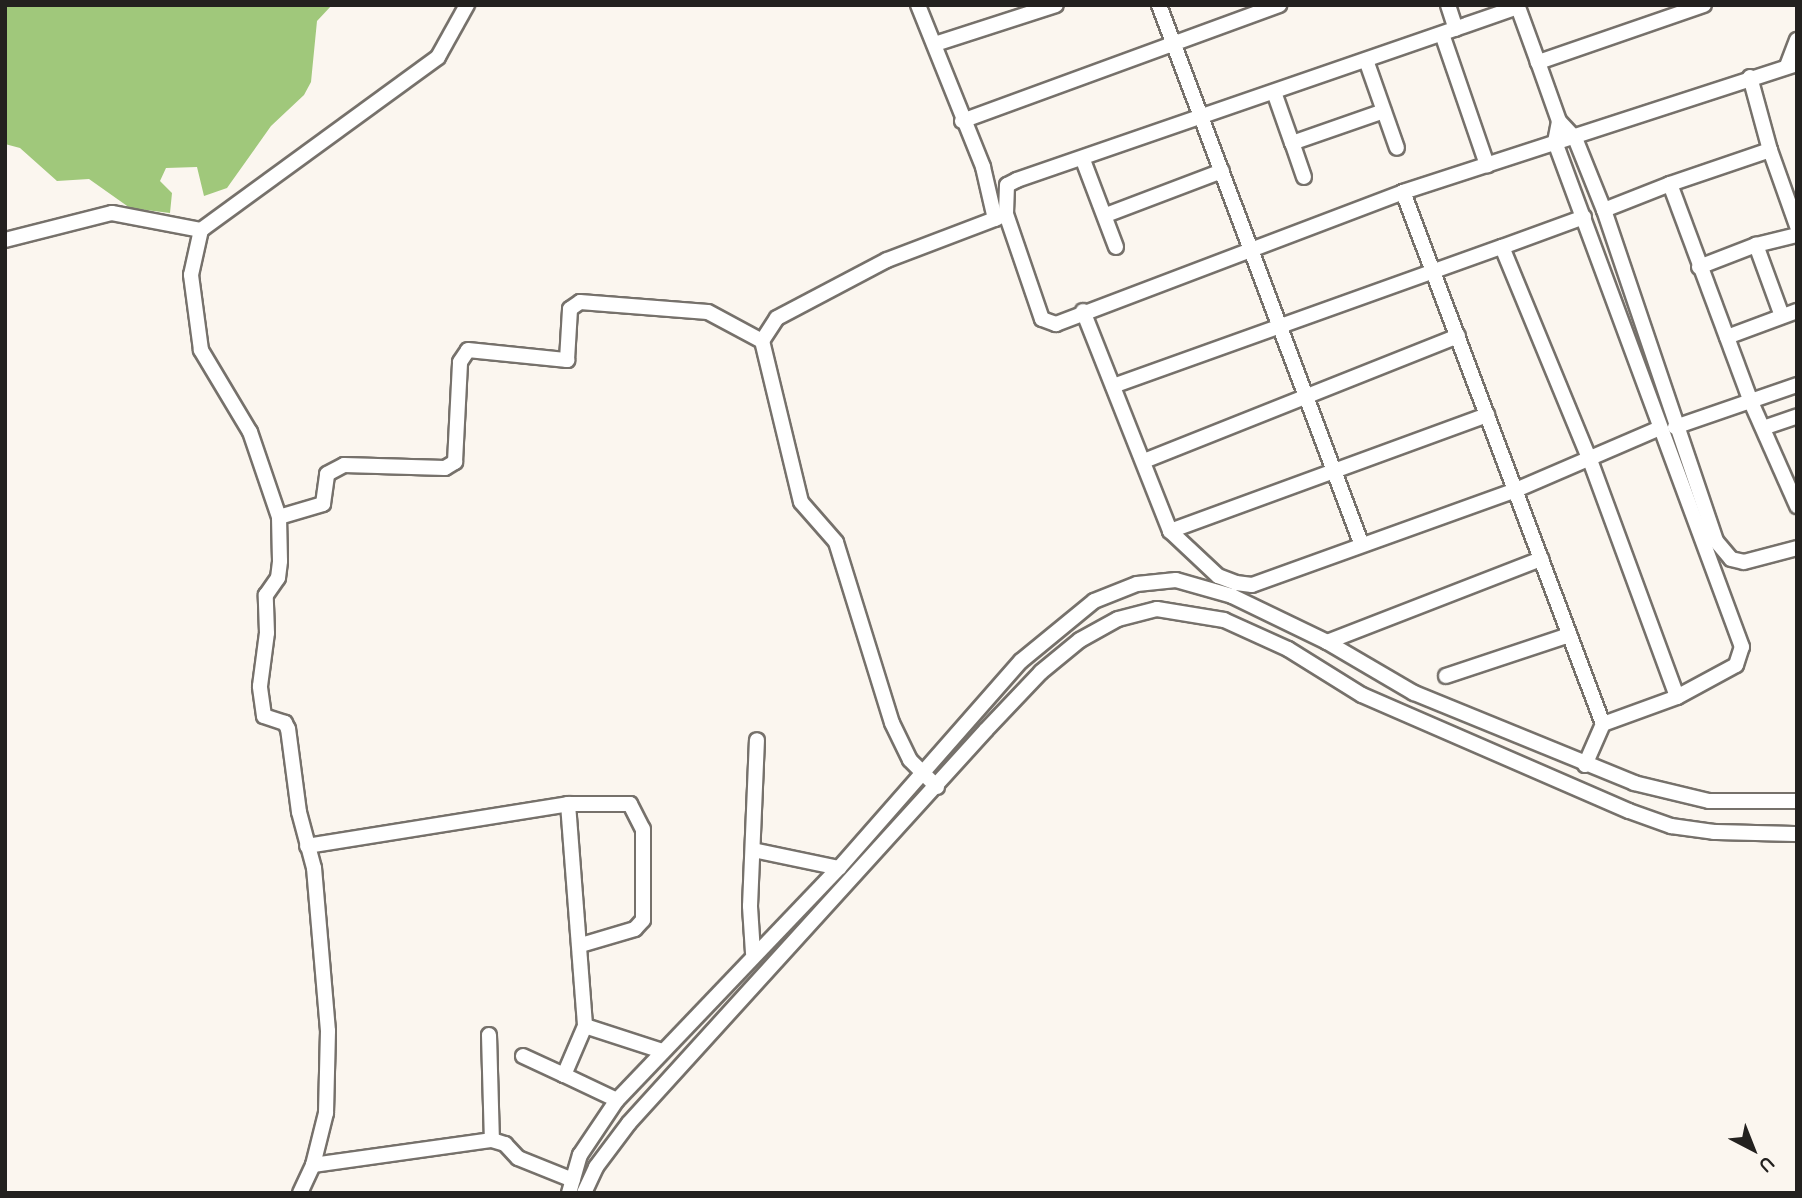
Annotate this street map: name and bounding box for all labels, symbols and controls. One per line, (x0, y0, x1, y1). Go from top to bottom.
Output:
north arrow (1718, 1114, 1788, 1184)
text: U (1754, 1151, 1780, 1178)

